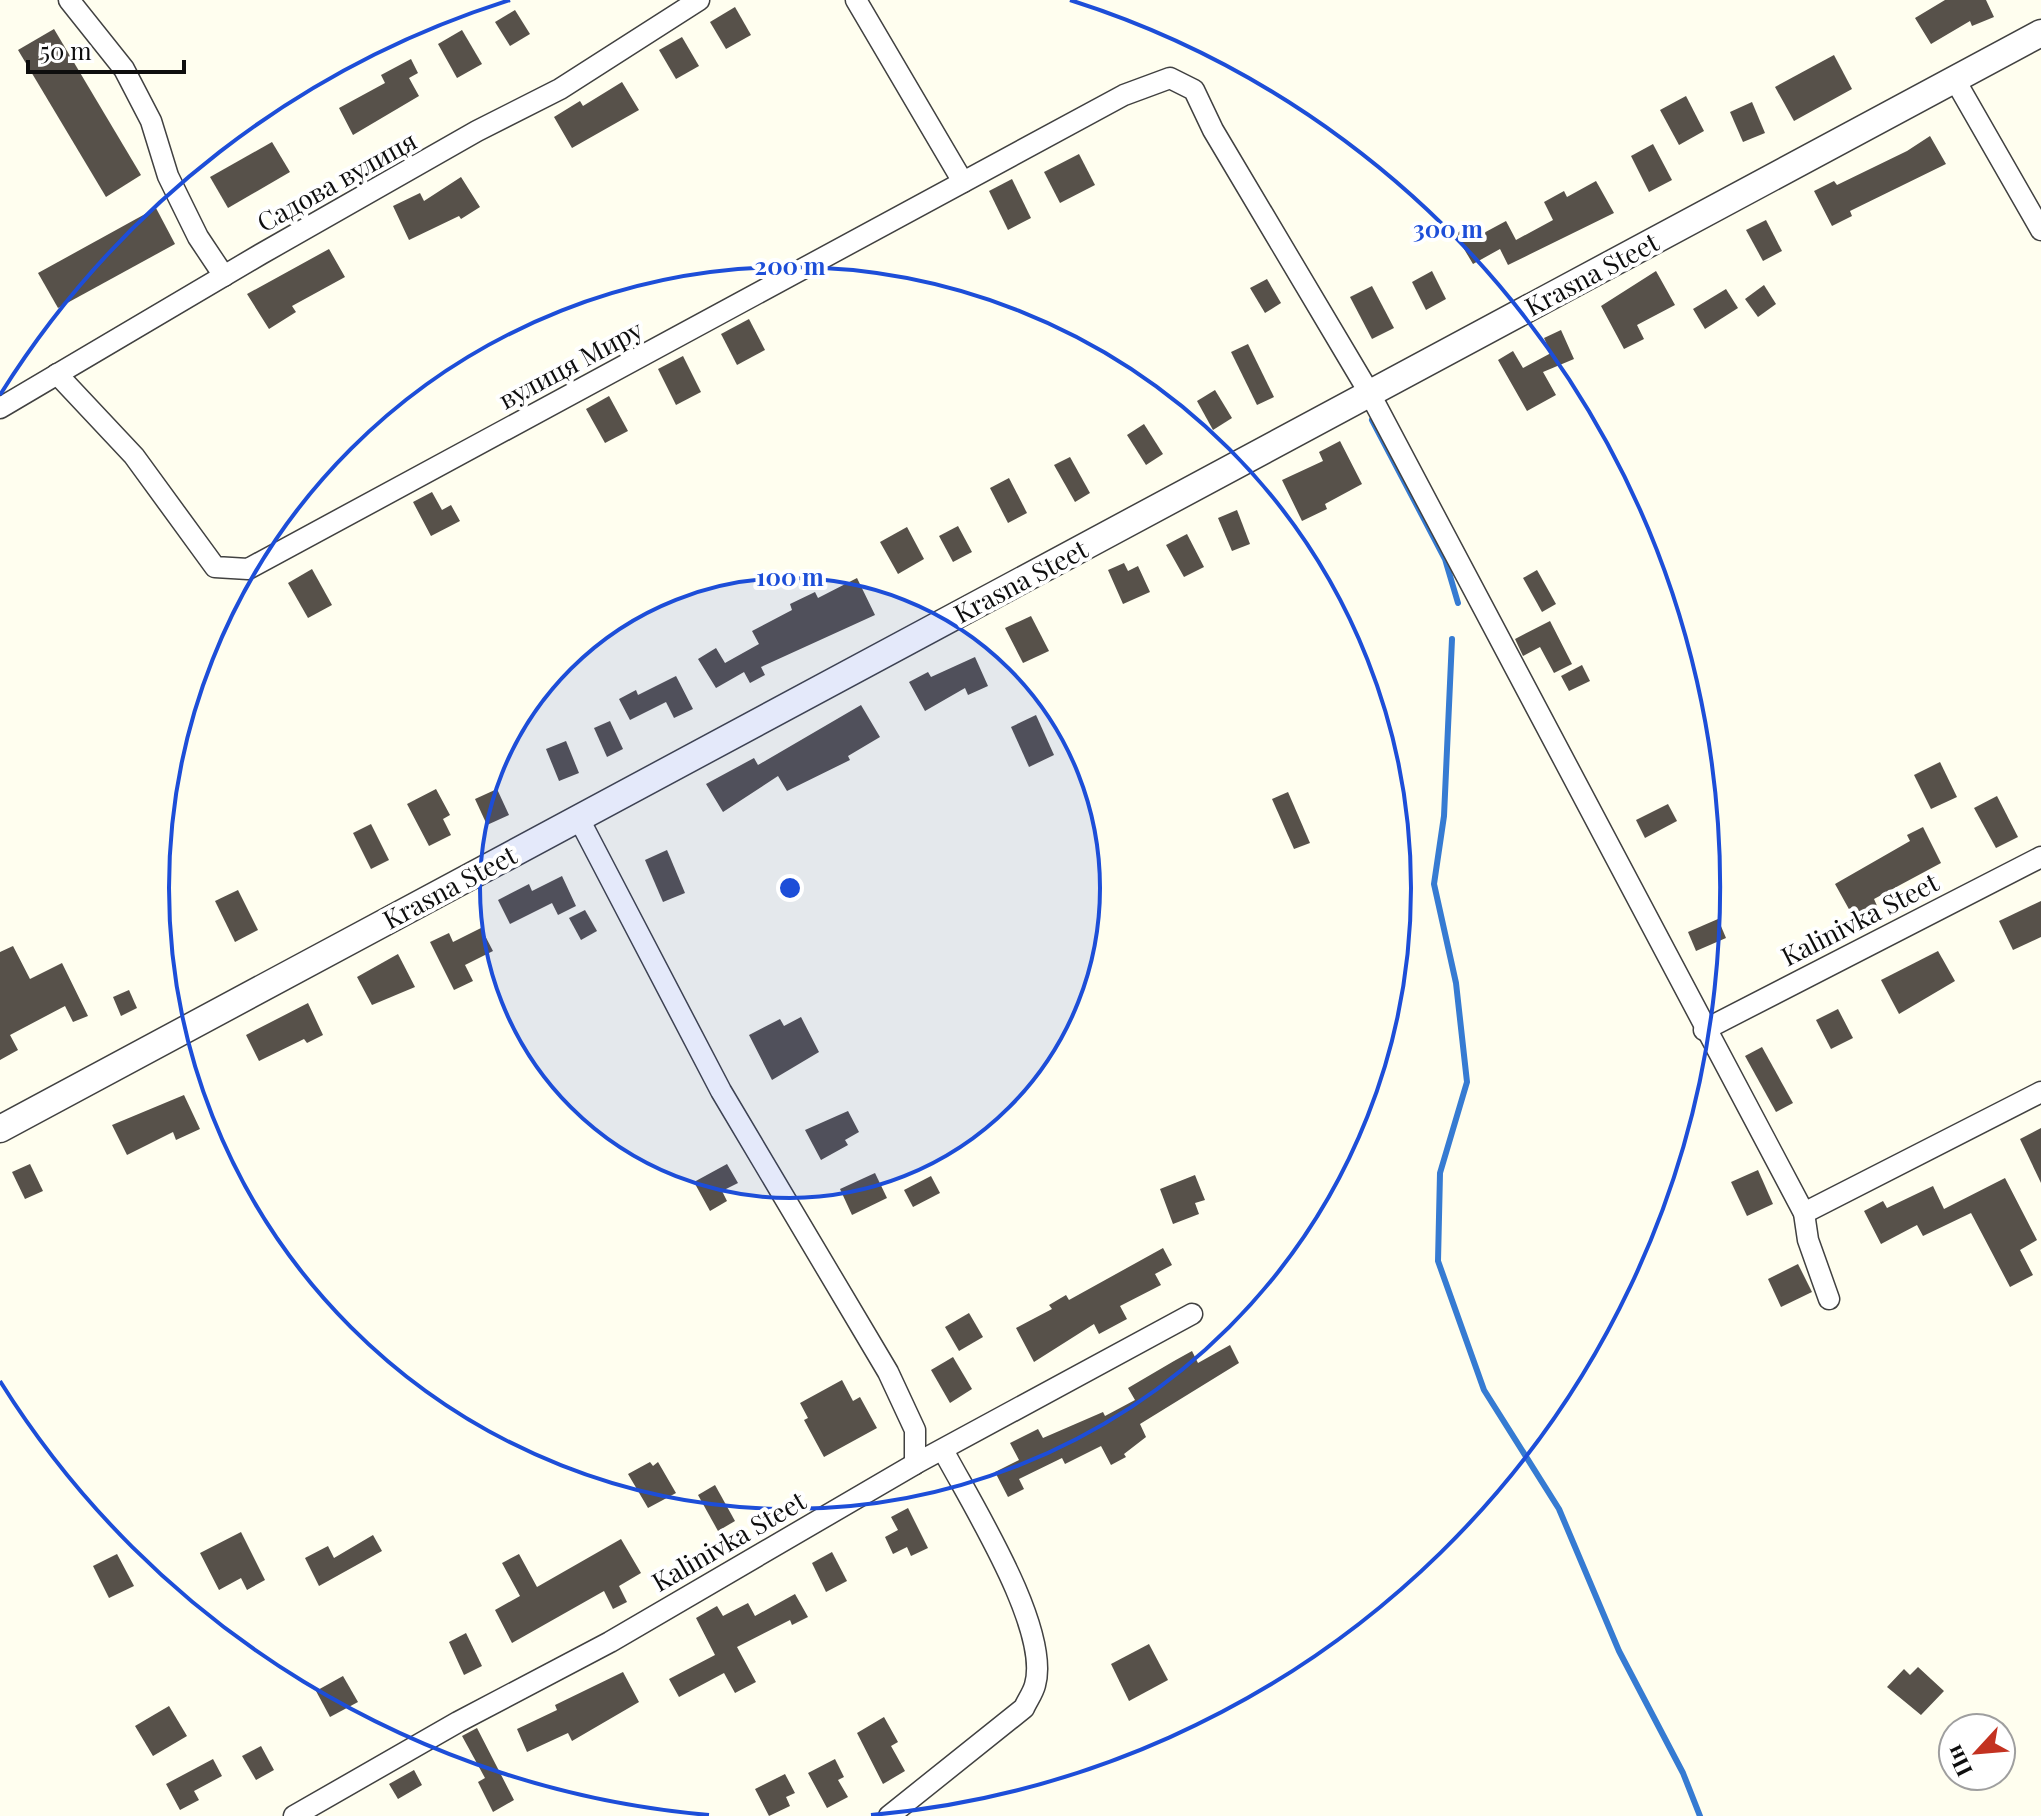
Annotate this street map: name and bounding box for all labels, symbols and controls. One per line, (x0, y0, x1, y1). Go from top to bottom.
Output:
scale bar (28, 24, 184, 74)
text: 50 m (40, 34, 92, 66)
street label: Садова вулиця (250, 122, 422, 239)
text: 300 m (1413, 212, 1483, 244)
street label: Krasna Steet (1518, 223, 1665, 324)
text: 200 m (755, 249, 826, 281)
street label: вулиця Миру (492, 311, 648, 416)
street label: Krasna Steet (947, 530, 1094, 631)
text: 100 m (756, 560, 824, 592)
street label: Krasna Steet (376, 836, 523, 937)
street label: Kalinivka Steet (1775, 864, 1945, 973)
centre of rings (776, 874, 804, 902)
street label: Kalinivka Steet (645, 1482, 812, 1599)
north arrow (1937, 1712, 2017, 1792)
text: Пн (1938, 1740, 1979, 1782)

